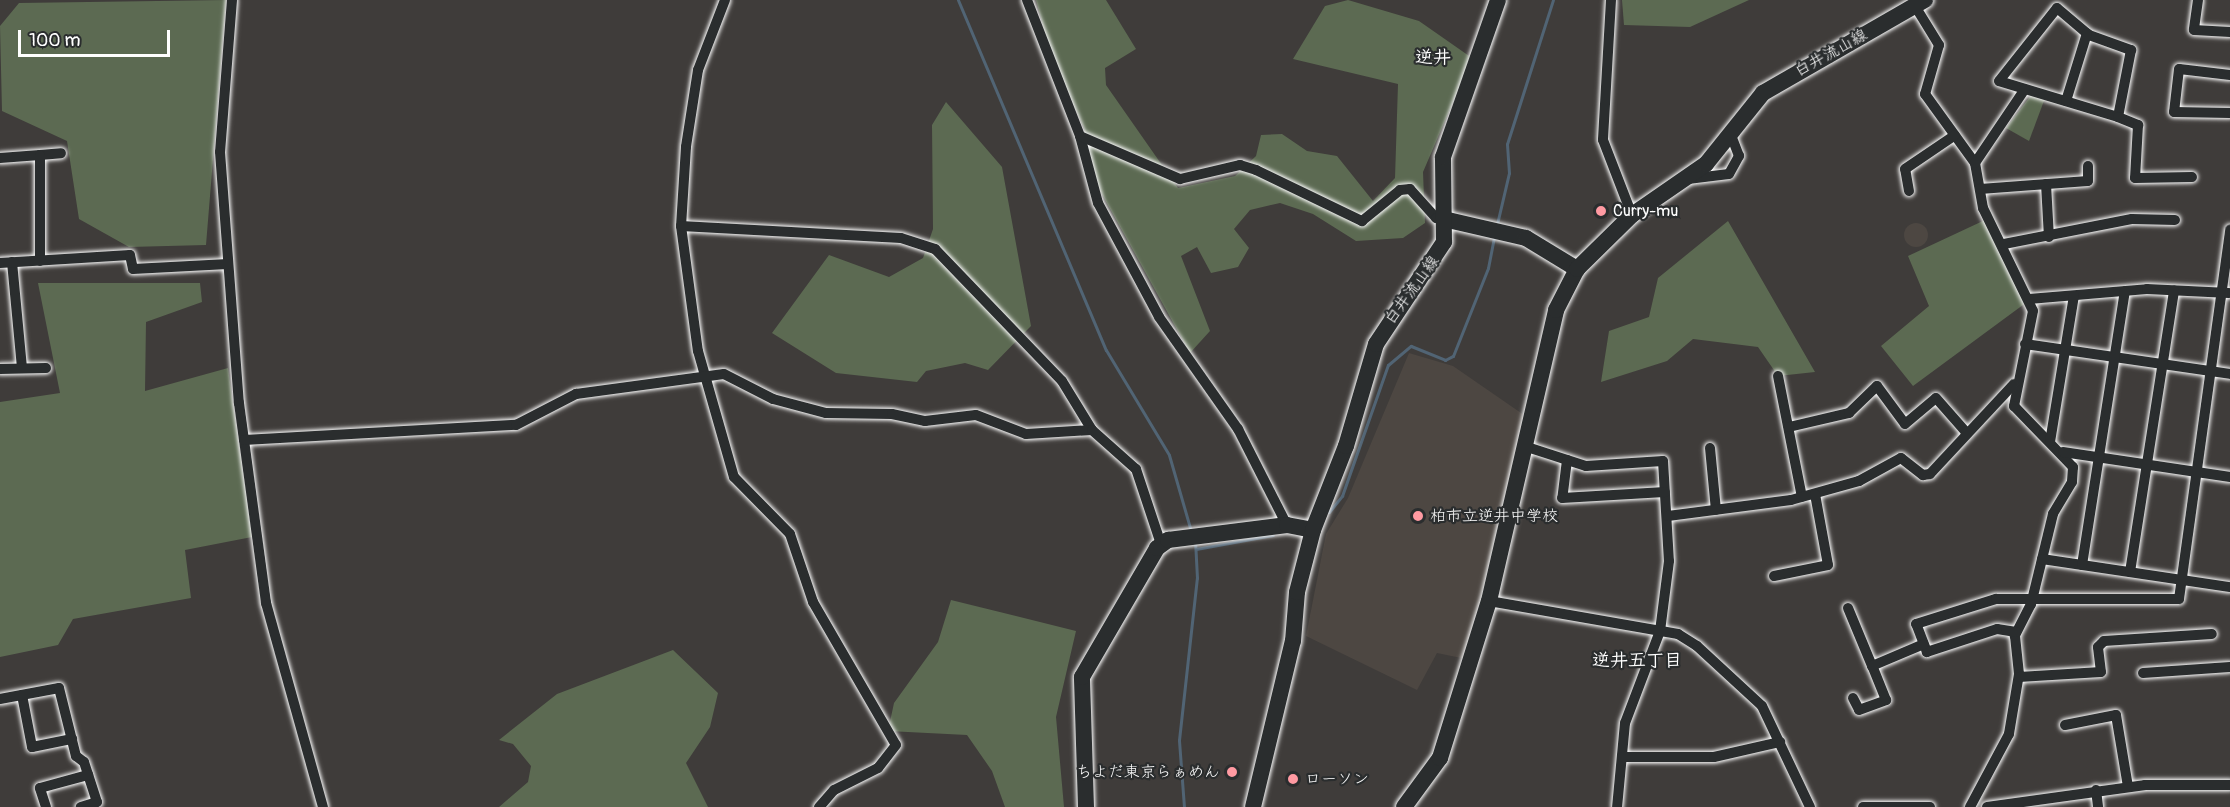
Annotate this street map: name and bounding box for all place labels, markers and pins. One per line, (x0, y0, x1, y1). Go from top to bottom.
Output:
place label: Curry-mu (1613, 201, 1678, 221)
marker: Curry-mu (1594, 204, 1608, 218)
place label: 柏市立逆井中学校 (1430, 506, 1558, 526)
marker: 柏市立逆井中学校 (1411, 509, 1425, 523)
place label: ちよだ東京らぁめん (1076, 762, 1220, 782)
marker: ちよだ東京らぁめん (1225, 765, 1239, 779)
place label: ローソン (1305, 769, 1369, 789)
marker: ローソン (1286, 772, 1300, 786)

